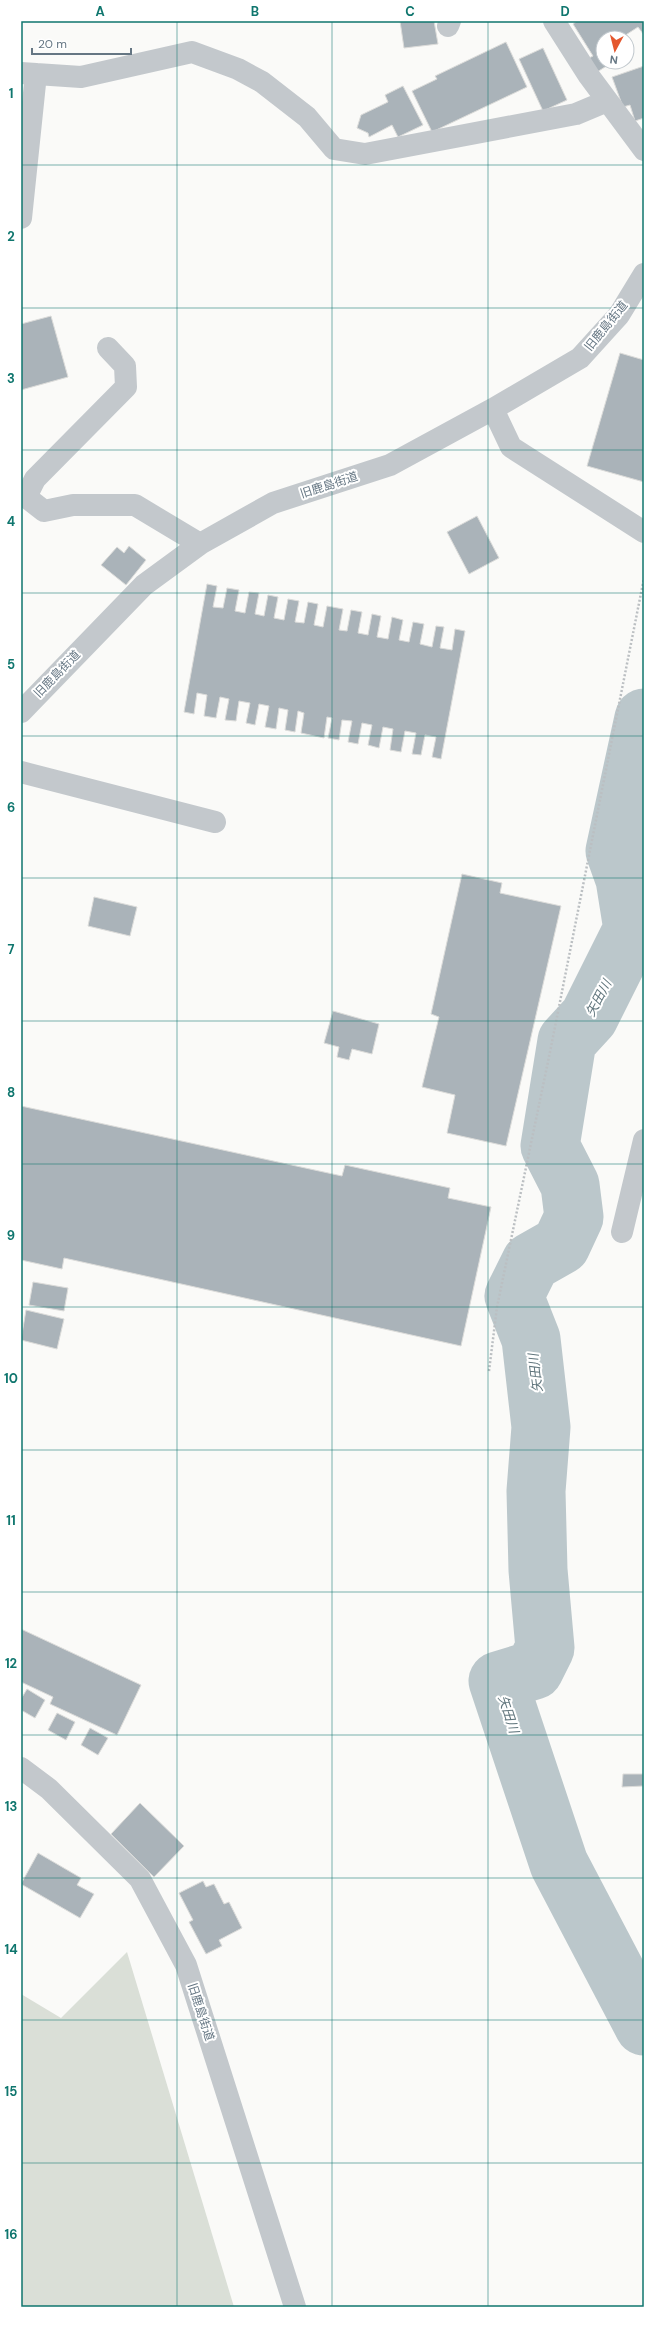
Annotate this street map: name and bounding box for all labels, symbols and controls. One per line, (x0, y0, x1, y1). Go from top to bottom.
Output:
text: A (95, 3, 105, 20)
text: B (251, 3, 259, 20)
text: C (405, 3, 415, 20)
text: D (560, 3, 570, 20)
scale bar (32, 30, 131, 56)
north arrow (595, 30, 635, 70)
text: 20 m (38, 36, 67, 52)
text: N (609, 52, 619, 67)
text: 1 (9, 85, 13, 102)
text: 2 (7, 228, 15, 245)
street label: 旧鹿島街道 (581, 298, 631, 354)
text: 3 (7, 370, 15, 387)
street label: 旧鹿島街道 (298, 468, 360, 502)
text: 4 (7, 513, 15, 530)
street label: 旧鹿島街道 (30, 647, 84, 701)
text: 5 (7, 656, 15, 673)
text: 6 (7, 799, 15, 816)
text: 7 (8, 941, 15, 958)
water label: 矢田川 (582, 975, 616, 1019)
text: 8 (7, 1084, 15, 1101)
text: 9 (7, 1227, 15, 1244)
water label: 矢田川 (524, 1351, 546, 1393)
text: 10 (4, 1370, 18, 1387)
text: 11 (6, 1512, 16, 1529)
text: 12 (5, 1655, 17, 1672)
water label: 矢田川 (494, 1693, 523, 1737)
text: 13 (5, 1798, 17, 1815)
text: 14 (4, 1941, 18, 1958)
street label: 旧鹿島街道 (184, 1981, 218, 2043)
text: 15 (5, 2083, 17, 2100)
text: 16 (5, 2226, 17, 2243)

